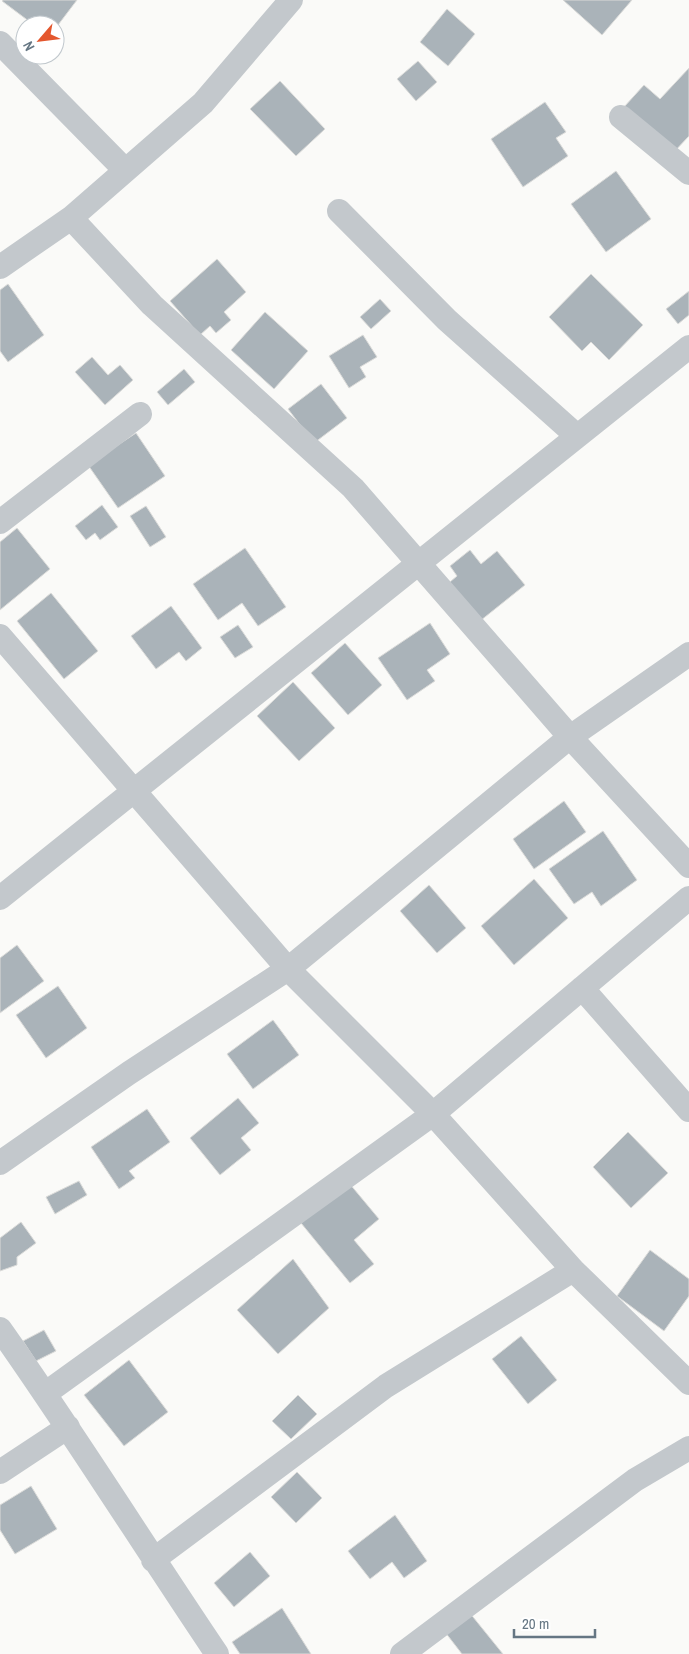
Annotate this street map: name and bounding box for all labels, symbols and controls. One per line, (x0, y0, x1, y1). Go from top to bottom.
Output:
north arrow (15, 15, 65, 65)
text: N (19, 38, 38, 54)
scale bar (514, 1606, 595, 1638)
text: 20 m (522, 1613, 549, 1634)

